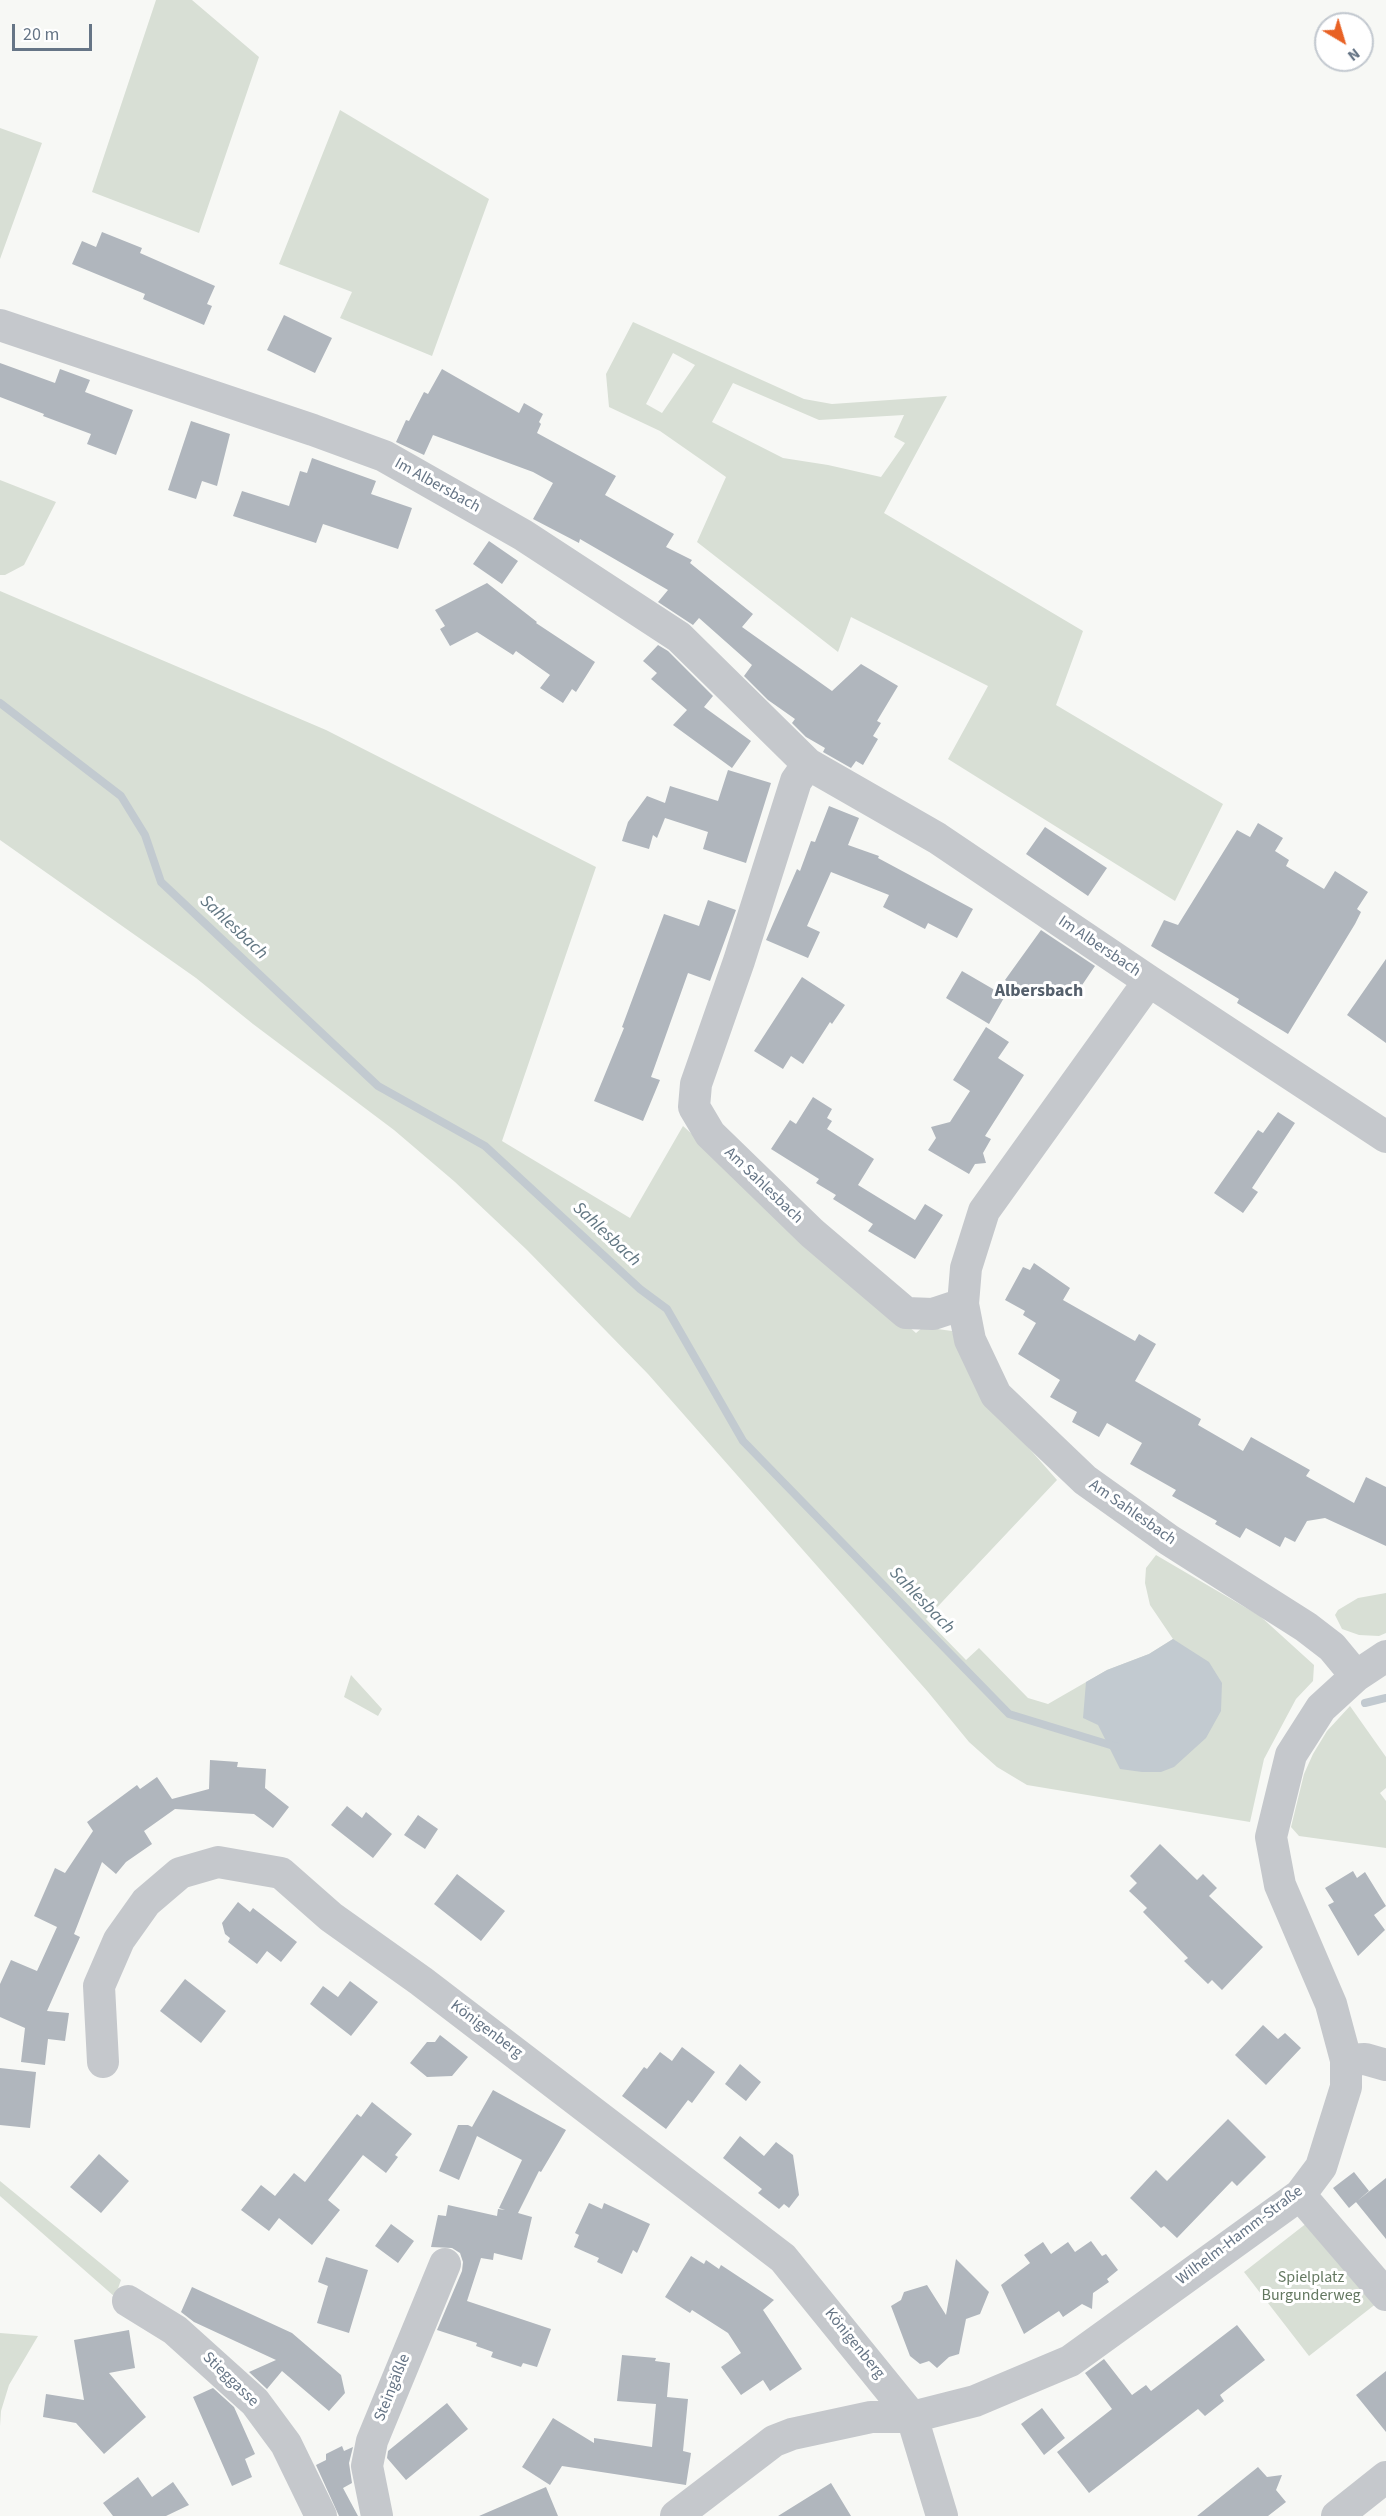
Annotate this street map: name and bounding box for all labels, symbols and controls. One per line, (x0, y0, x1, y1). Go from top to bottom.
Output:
scale bar (15, 12, 94, 50)
north arrow (1314, 12, 1374, 72)
text: 20 m (23, 22, 59, 47)
text: N (1343, 43, 1365, 67)
street label: Im Albersbach (391, 455, 483, 517)
water label: Sahlesbach (195, 891, 271, 965)
street label: Im Albersbach (1054, 912, 1144, 982)
district label: Albersbach (995, 981, 1083, 1003)
street label: Am Sahlesbach (720, 1144, 806, 1228)
water label: Sahlesbach (568, 1198, 644, 1272)
street label: Am Sahlesbach (1085, 1476, 1179, 1550)
water label: Sahlesbach (884, 1563, 958, 1639)
street label: Königenberg (446, 1997, 526, 2063)
street label: Wilhelm-Hamm-Straße (1173, 2182, 1307, 2290)
park label: Spielplatz Burgunderweg (1262, 2268, 1360, 2306)
street label: Königenberg (820, 2305, 888, 2383)
street label: Stieggasse (198, 2349, 262, 2411)
street label: Steingäßle (371, 2351, 415, 2425)

